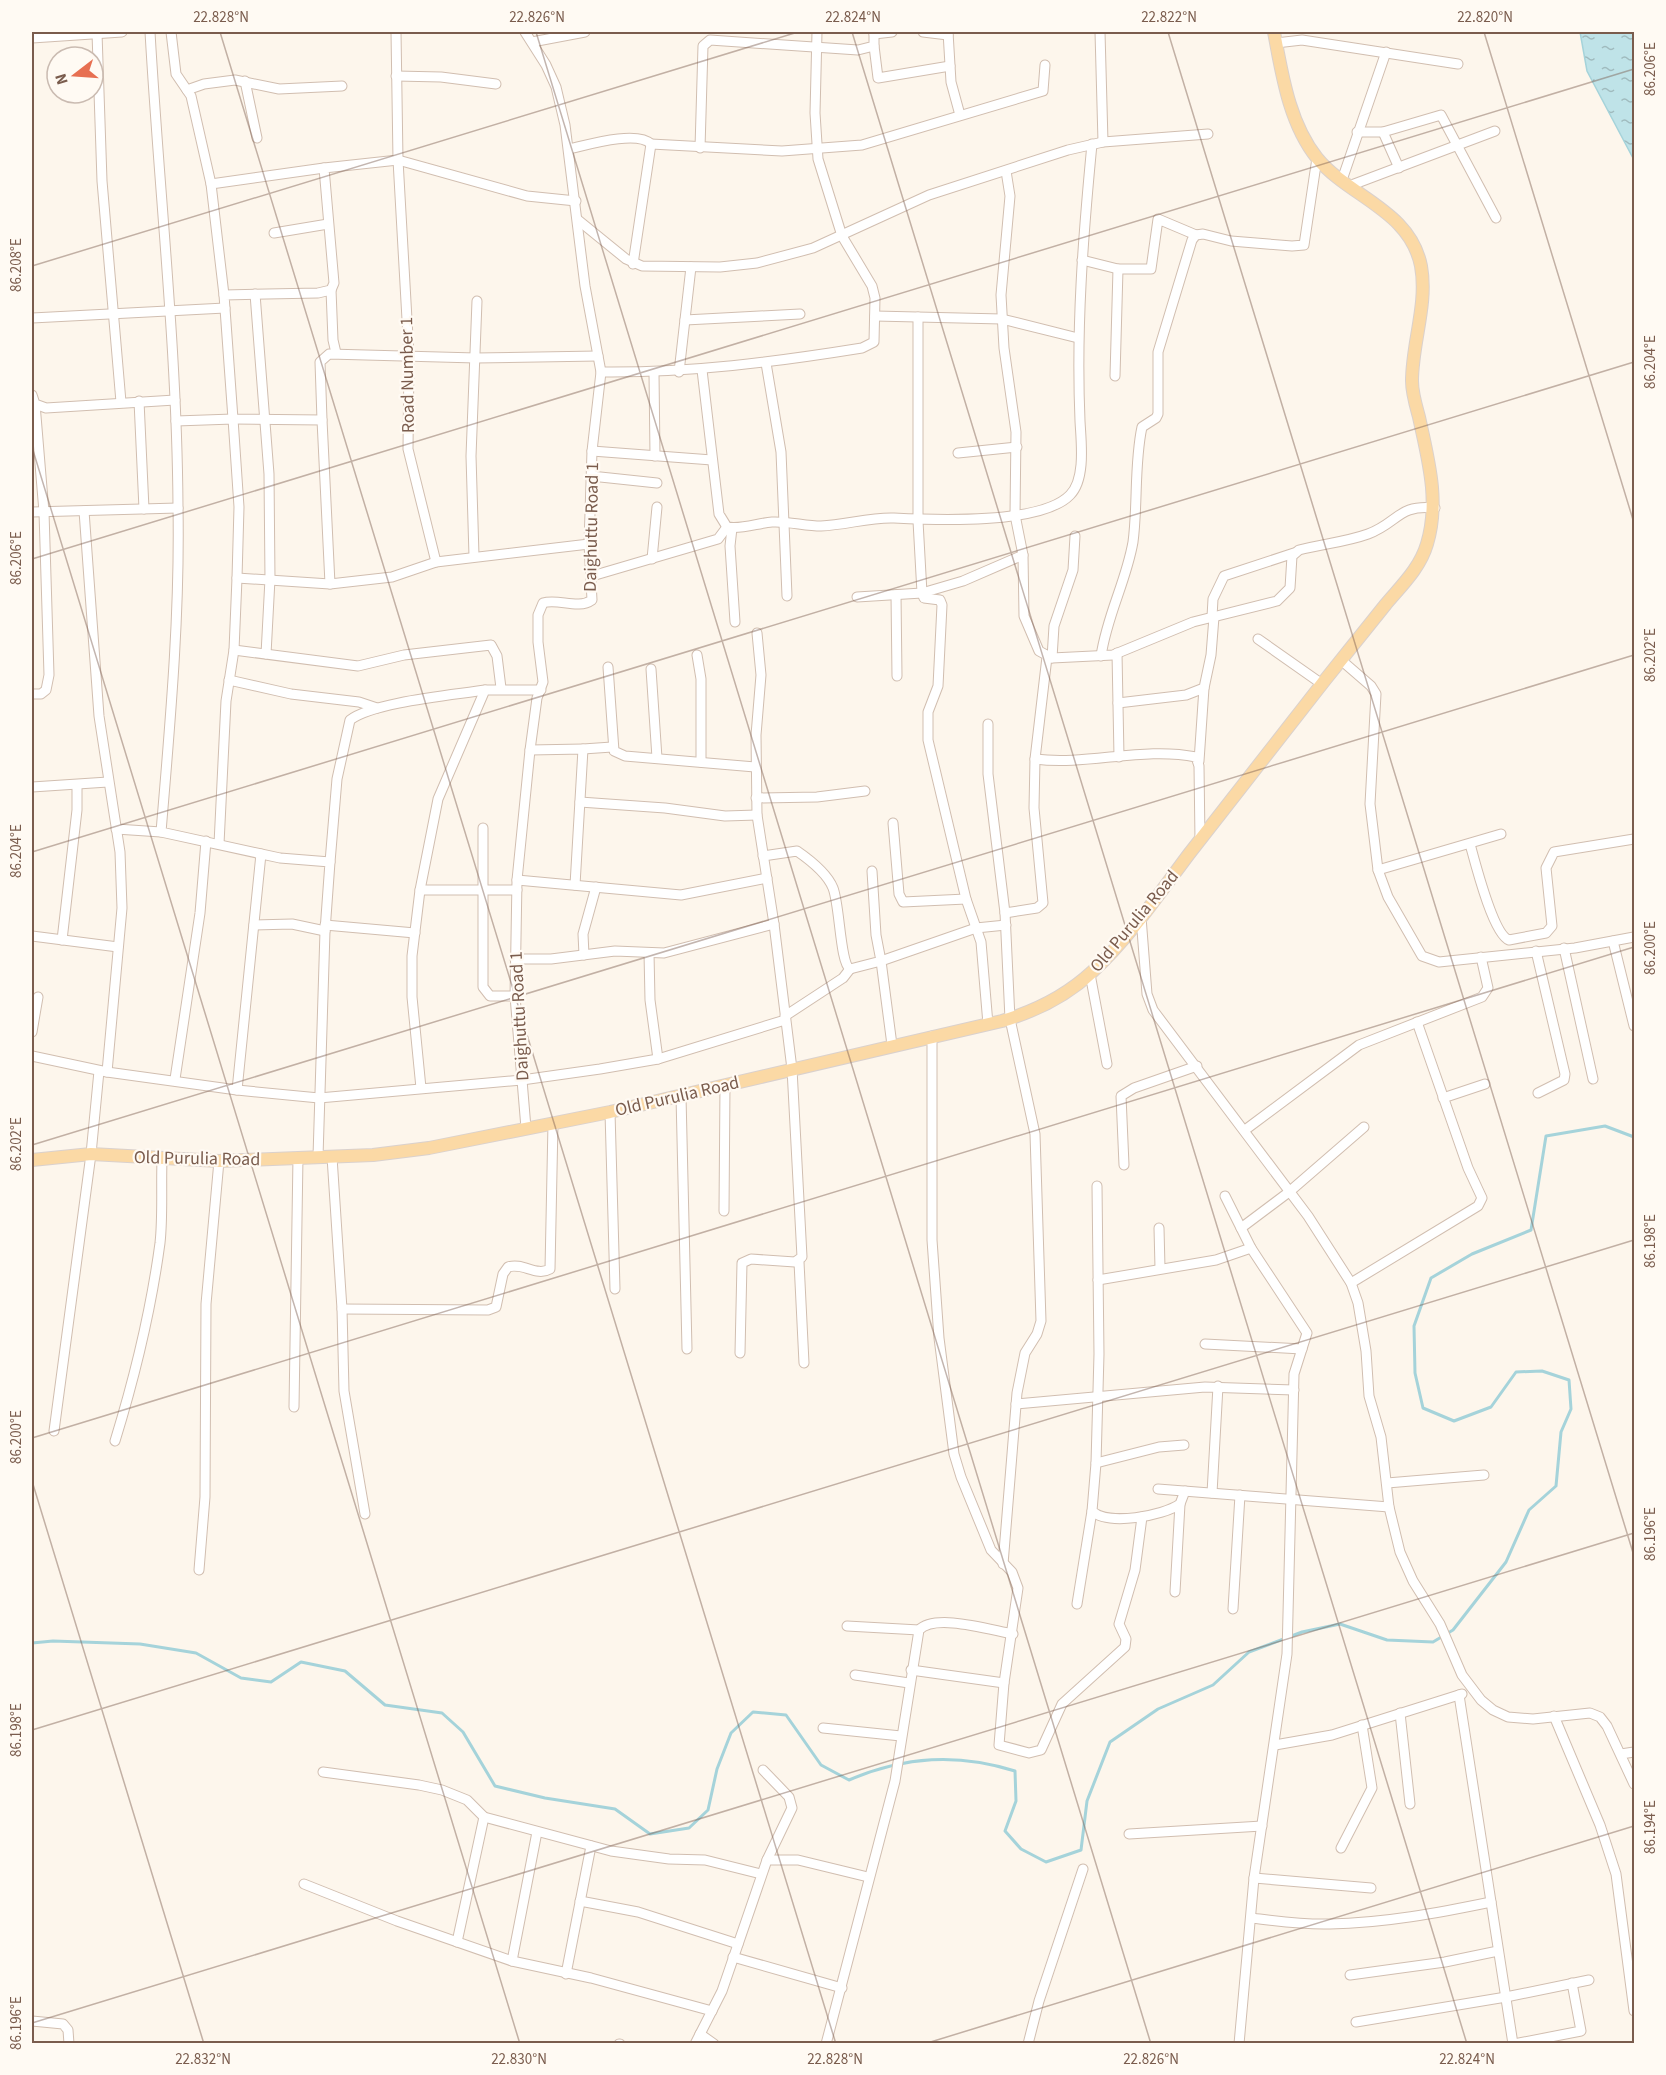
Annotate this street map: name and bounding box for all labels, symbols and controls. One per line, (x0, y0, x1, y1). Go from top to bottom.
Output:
text: 22.828°N (193, 7, 249, 28)
text: 22.826°N (509, 7, 565, 28)
text: 22.824°N (825, 7, 881, 28)
text: 22.822°N (1141, 7, 1197, 28)
text: 22.820°N (1457, 7, 1513, 28)
text: 86.206°E (1640, 42, 1661, 96)
north arrow (45, 45, 105, 105)
text: N (50, 71, 74, 87)
text: 86.208°E (6, 238, 27, 292)
street label: Road Number 1 (394, 317, 421, 433)
text: 86.204°E (1640, 335, 1661, 389)
street label: Daighuttu Road 1 (578, 462, 605, 592)
text: 86.206°E (6, 531, 27, 585)
text: 86.202°E (1640, 628, 1661, 682)
text: 86.204°E (6, 824, 27, 878)
street label: Old Purulia Road (1084, 865, 1185, 978)
text: 86.200°E (1640, 921, 1661, 975)
street label: Daighuttu Road 1 (504, 951, 535, 1081)
street label: Old Purulia Road (613, 1070, 742, 1123)
text: 86.202°E (6, 1117, 27, 1171)
street label: Old Purulia Road (134, 1145, 260, 1172)
text: 86.198°E (1640, 1214, 1661, 1268)
text: 86.200°E (6, 1410, 27, 1464)
text: 86.196°E (1640, 1507, 1661, 1561)
text: 86.198°E (6, 1703, 27, 1757)
text: 86.194°E (1640, 1800, 1661, 1854)
text: 86.196°E (6, 1996, 27, 2050)
text: 22.832°N (175, 2049, 231, 2070)
text: 22.830°N (491, 2049, 547, 2070)
text: 22.828°N (807, 2049, 863, 2070)
text: 22.826°N (1123, 2049, 1179, 2070)
text: 22.824°N (1439, 2049, 1495, 2070)

